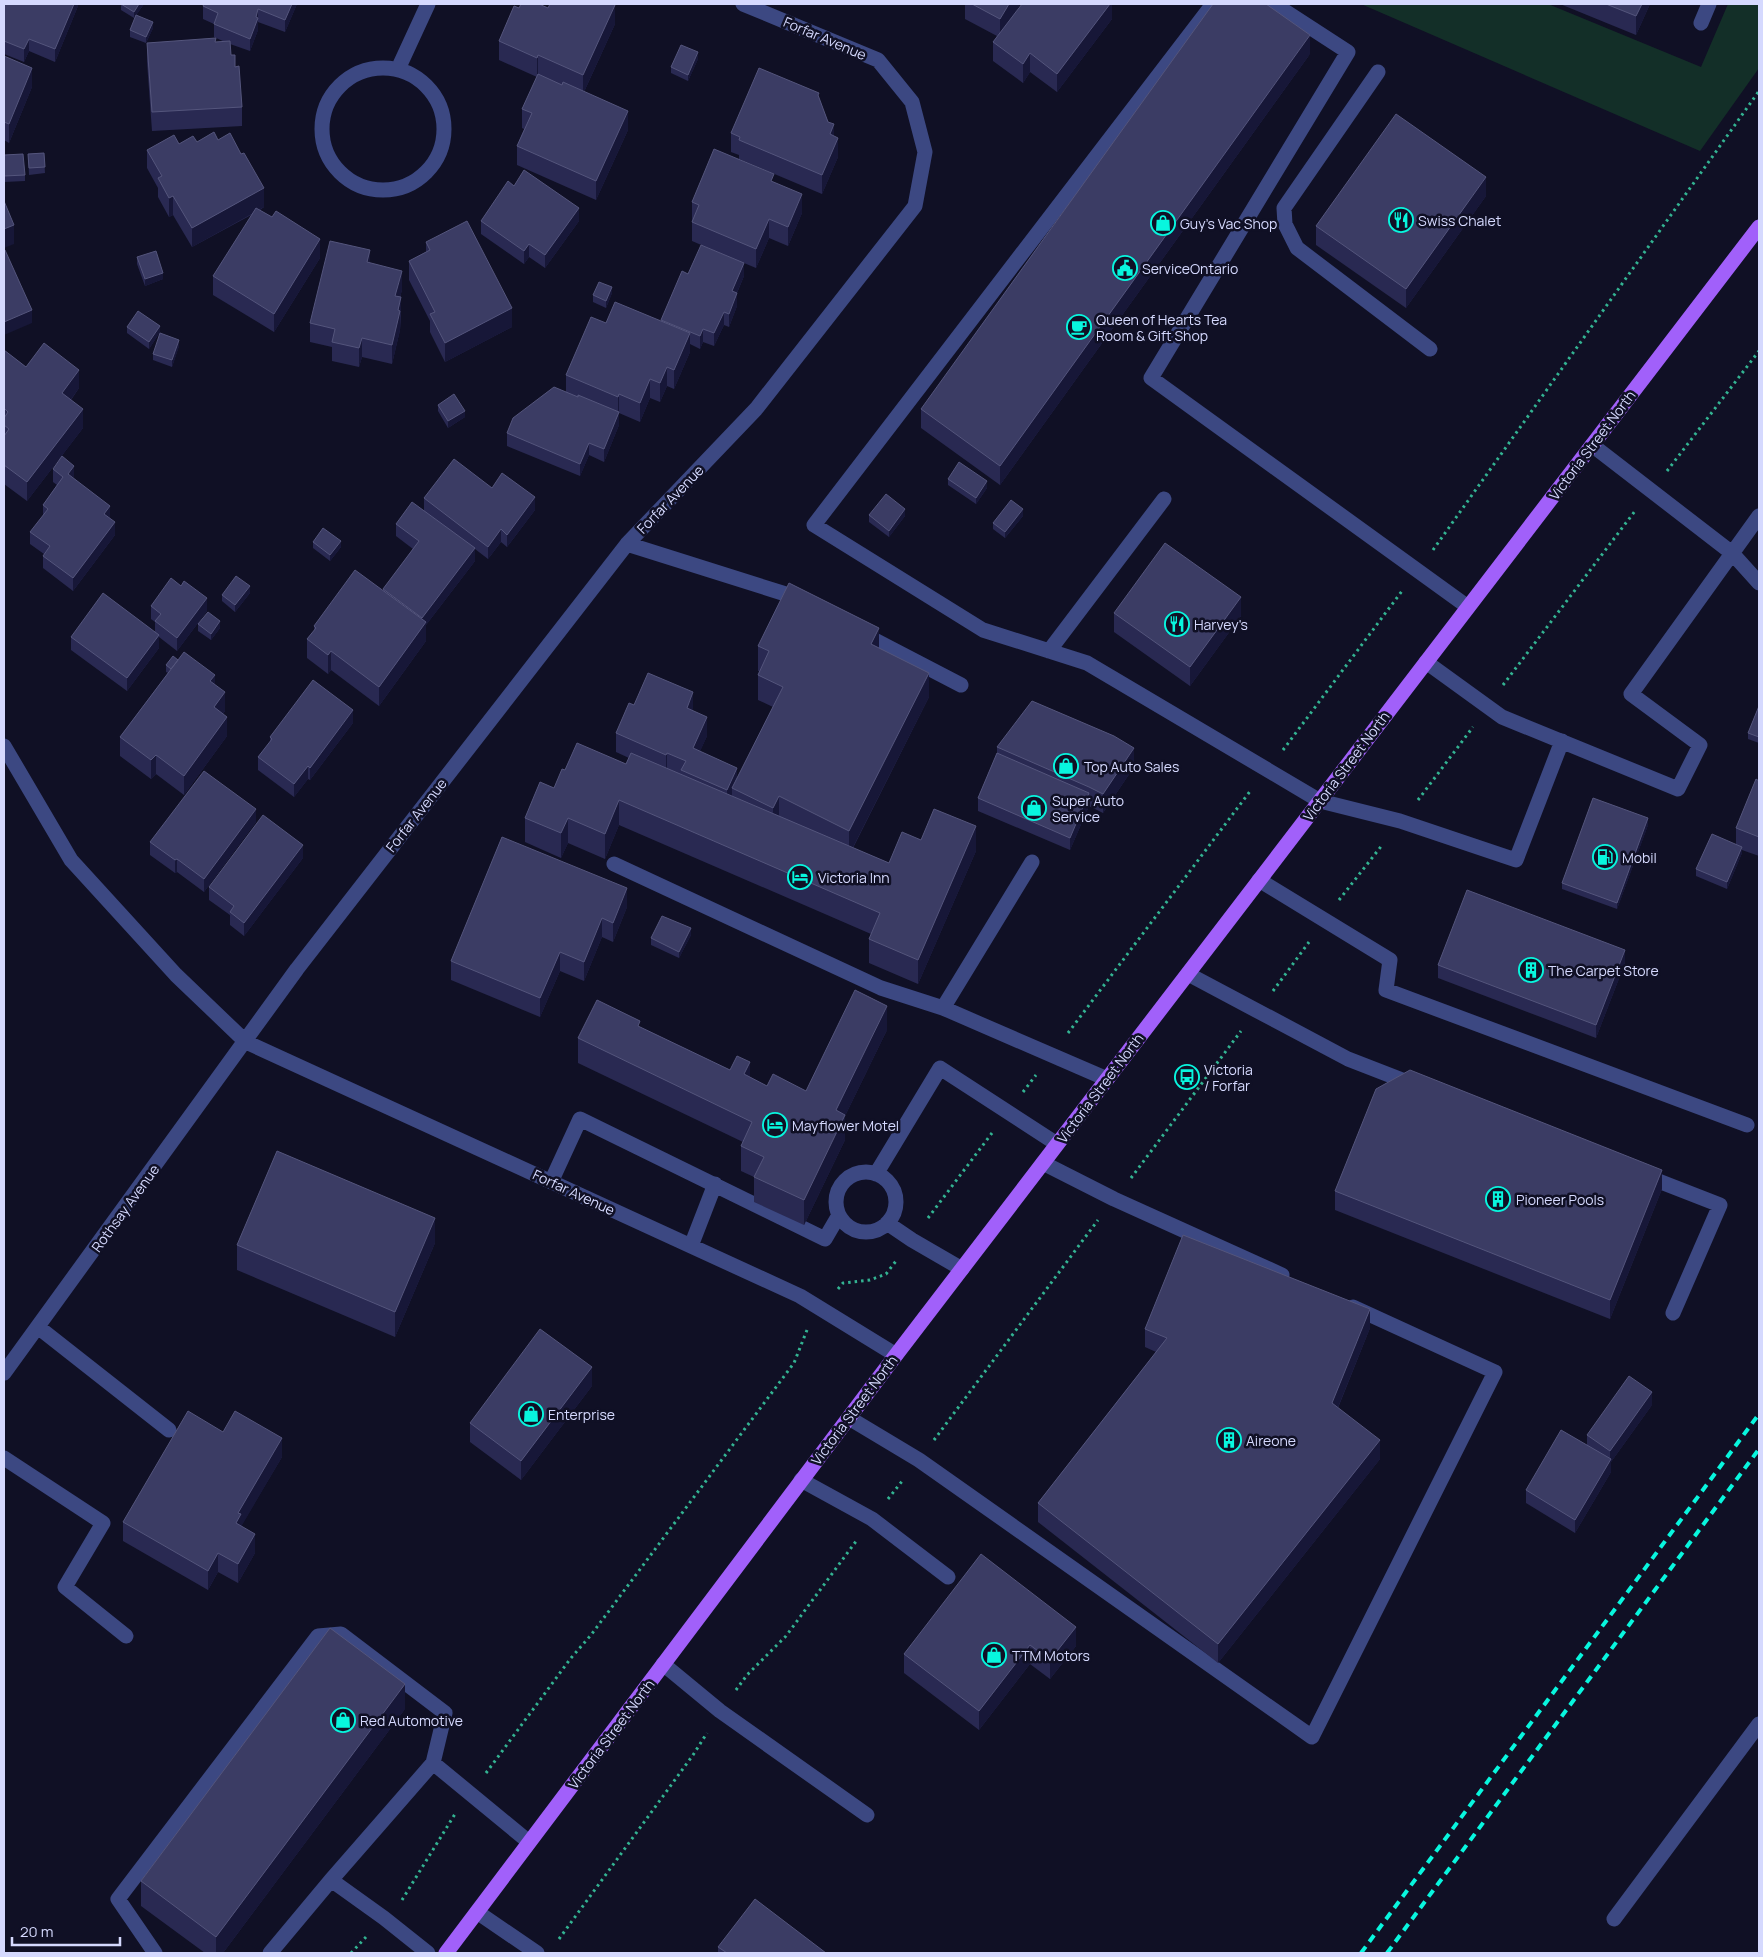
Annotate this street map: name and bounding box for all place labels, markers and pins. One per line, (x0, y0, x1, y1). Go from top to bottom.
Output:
restaurant icon: Swiss Chalet (1388, 207, 1414, 233)
shop icon: Guy's Vac Shop (1150, 210, 1176, 236)
place label: Swiss Chalet (1418, 211, 1502, 230)
place label: Guy's Vac Shop (1180, 214, 1277, 233)
public building icon: ServiceOntario (1112, 255, 1138, 281)
place label: ServiceOntario (1142, 259, 1238, 278)
place label: Queen of Hearts Tea Room & Gift Shop (1096, 310, 1227, 345)
cafe icon: Queen of Hearts Tea Room & Gift Shop (1066, 314, 1092, 340)
restaurant icon: Harvey's (1164, 611, 1190, 637)
place label: Harvey's (1194, 615, 1248, 634)
shop icon: Top Auto Sales (1053, 753, 1079, 779)
place label: Top Auto Sales (1084, 757, 1179, 776)
place label: Super Auto Service (1052, 791, 1124, 826)
shop icon: Super Auto Service (1021, 795, 1047, 821)
fuel station icon: Mobil (1592, 844, 1618, 870)
place label: Mobil (1622, 848, 1657, 867)
hotel icon: Victoria Inn (787, 864, 813, 890)
place label: Victoria Inn (818, 868, 890, 887)
building icon: The Carpet Store (1518, 957, 1544, 983)
place label: The Carpet Store (1548, 961, 1659, 980)
place label: Victoria / Forfar (1204, 1060, 1253, 1095)
bus stop icon: Victoria / Forfar (1174, 1064, 1200, 1090)
hotel icon: Mayflower Motel (762, 1112, 788, 1138)
place label: Mayflower Motel (792, 1116, 899, 1135)
building icon: Pioneer Pools (1485, 1186, 1511, 1212)
place label: Pioneer Pools (1516, 1190, 1604, 1209)
shop icon: Enterprise (518, 1401, 544, 1427)
place label: Enterprise (548, 1405, 615, 1424)
building icon: Aireone (1216, 1427, 1242, 1453)
place label: Aireone (1246, 1431, 1296, 1450)
shop icon: TTM Motors (981, 1642, 1007, 1668)
place label: TTM Motors (1012, 1646, 1090, 1665)
shop icon: Red Automotive (330, 1707, 356, 1733)
place label: Red Automotive (360, 1711, 463, 1730)

